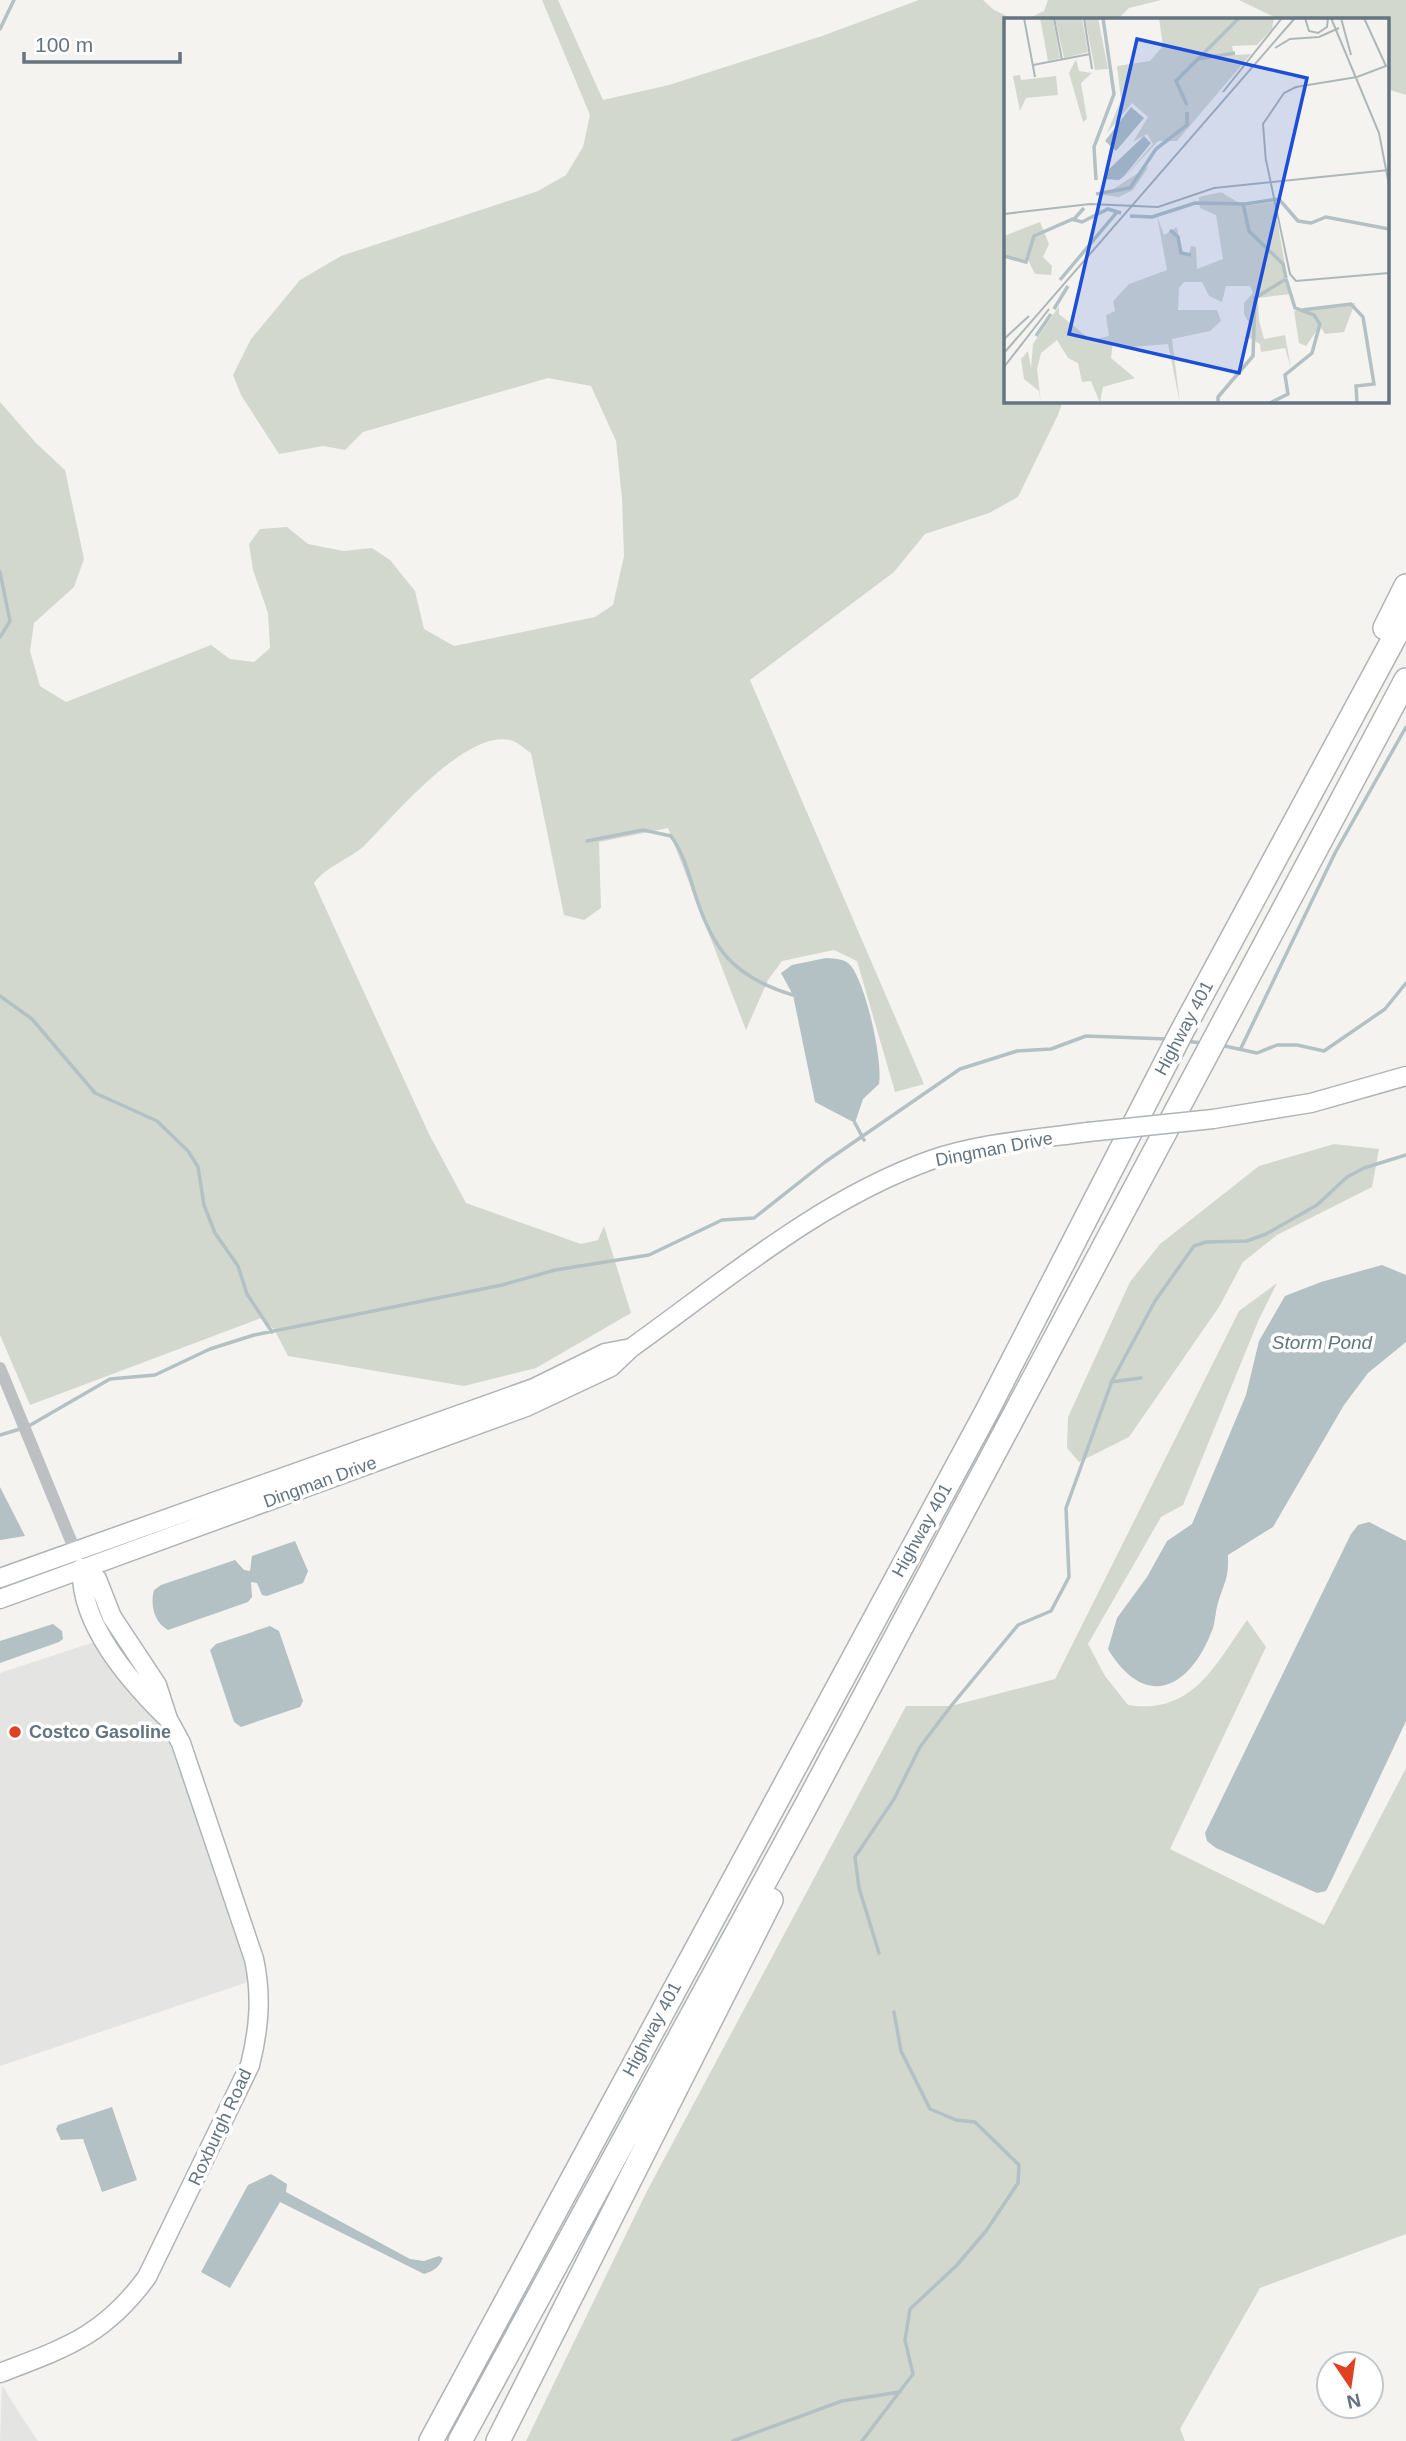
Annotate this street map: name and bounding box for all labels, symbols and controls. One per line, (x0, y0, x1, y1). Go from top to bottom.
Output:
inset map (1004, 18, 1388, 402)
scale bar (24, 21, 180, 65)
text: 100 m (35, 33, 93, 56)
street label: Highway 401 (1151, 977, 1217, 1079)
street label: Dingman Drive (934, 1128, 1054, 1170)
water label: Storm Pond (1272, 1332, 1374, 1353)
street label: Dingman Drive (261, 1452, 379, 1512)
street label: Highway 401 (888, 1480, 956, 1580)
place label: Costco Gasoline (29, 1722, 171, 1742)
marker: Costco Gasoline (7, 1724, 23, 1740)
street label: Highway 401 (619, 1978, 685, 2080)
street label: Roxburgh Road (184, 2066, 256, 2188)
north arrow (1315, 2350, 1385, 2420)
text: N (1345, 2389, 1363, 2413)

